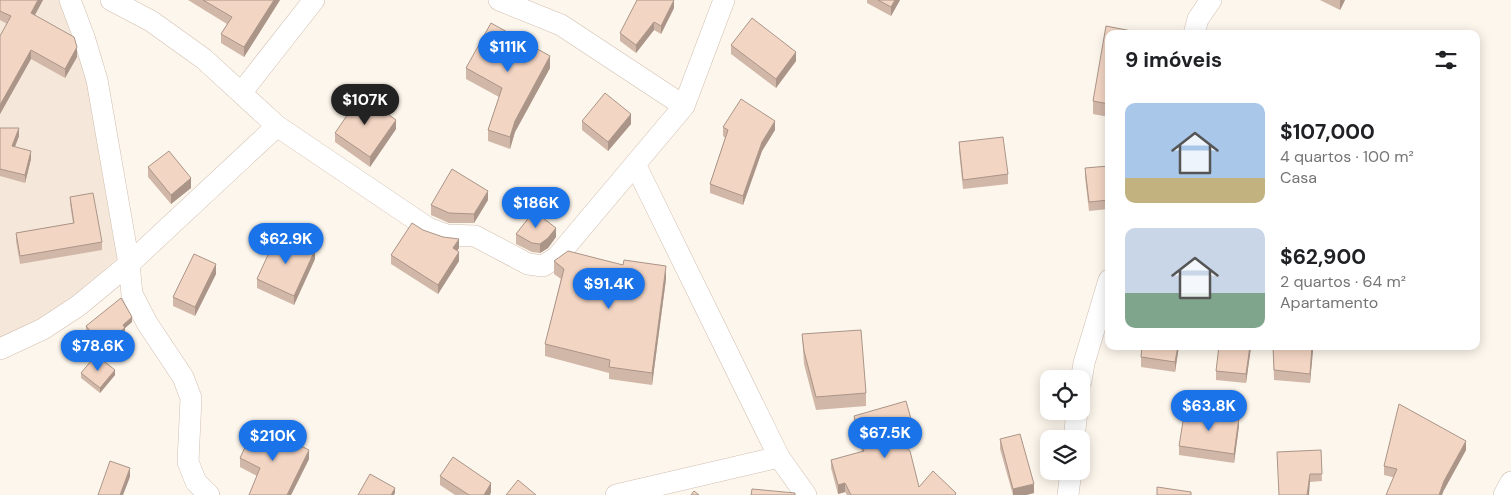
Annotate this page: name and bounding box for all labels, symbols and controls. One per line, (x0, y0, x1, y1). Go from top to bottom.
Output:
pin: $111K (473, 30, 543, 73)
text: $111K (489, 36, 527, 57)
text: 9 imóveis (1125, 46, 1222, 74)
icon: filters (1432, 46, 1460, 74)
pin: $107K (330, 84, 400, 126)
text: $107K (342, 89, 388, 110)
text: $107,000 (1280, 118, 1375, 146)
icon: home (1165, 123, 1225, 183)
text: 4 quartos · 100 m² (1280, 146, 1414, 167)
text: Casa (1280, 167, 1317, 188)
pin: $186K (501, 186, 571, 229)
text: $186K (513, 192, 559, 213)
pin: $62.9K (245, 222, 327, 265)
text: $62.9K (259, 228, 313, 249)
text: $62,900 (1280, 243, 1366, 271)
icon: home (1165, 248, 1225, 308)
pin: $91.4K (568, 268, 650, 310)
text: 2 quartos · 64 m² (1280, 271, 1406, 292)
text: $91.4K (584, 273, 634, 294)
text: Apartamento (1280, 292, 1378, 313)
pin: $78.6K (57, 330, 139, 372)
text: $78.6K (72, 335, 124, 356)
map controls (1040, 370, 1090, 480)
button: locate (1040, 370, 1090, 420)
pin: $63.8K (1168, 390, 1250, 432)
text: $63.8K (1182, 395, 1236, 416)
pin: $67.5K (844, 416, 926, 459)
pin: $210K (238, 420, 308, 462)
text: $67.5K (859, 422, 911, 443)
text: $210K (250, 425, 296, 446)
button: layers (1040, 430, 1090, 480)

